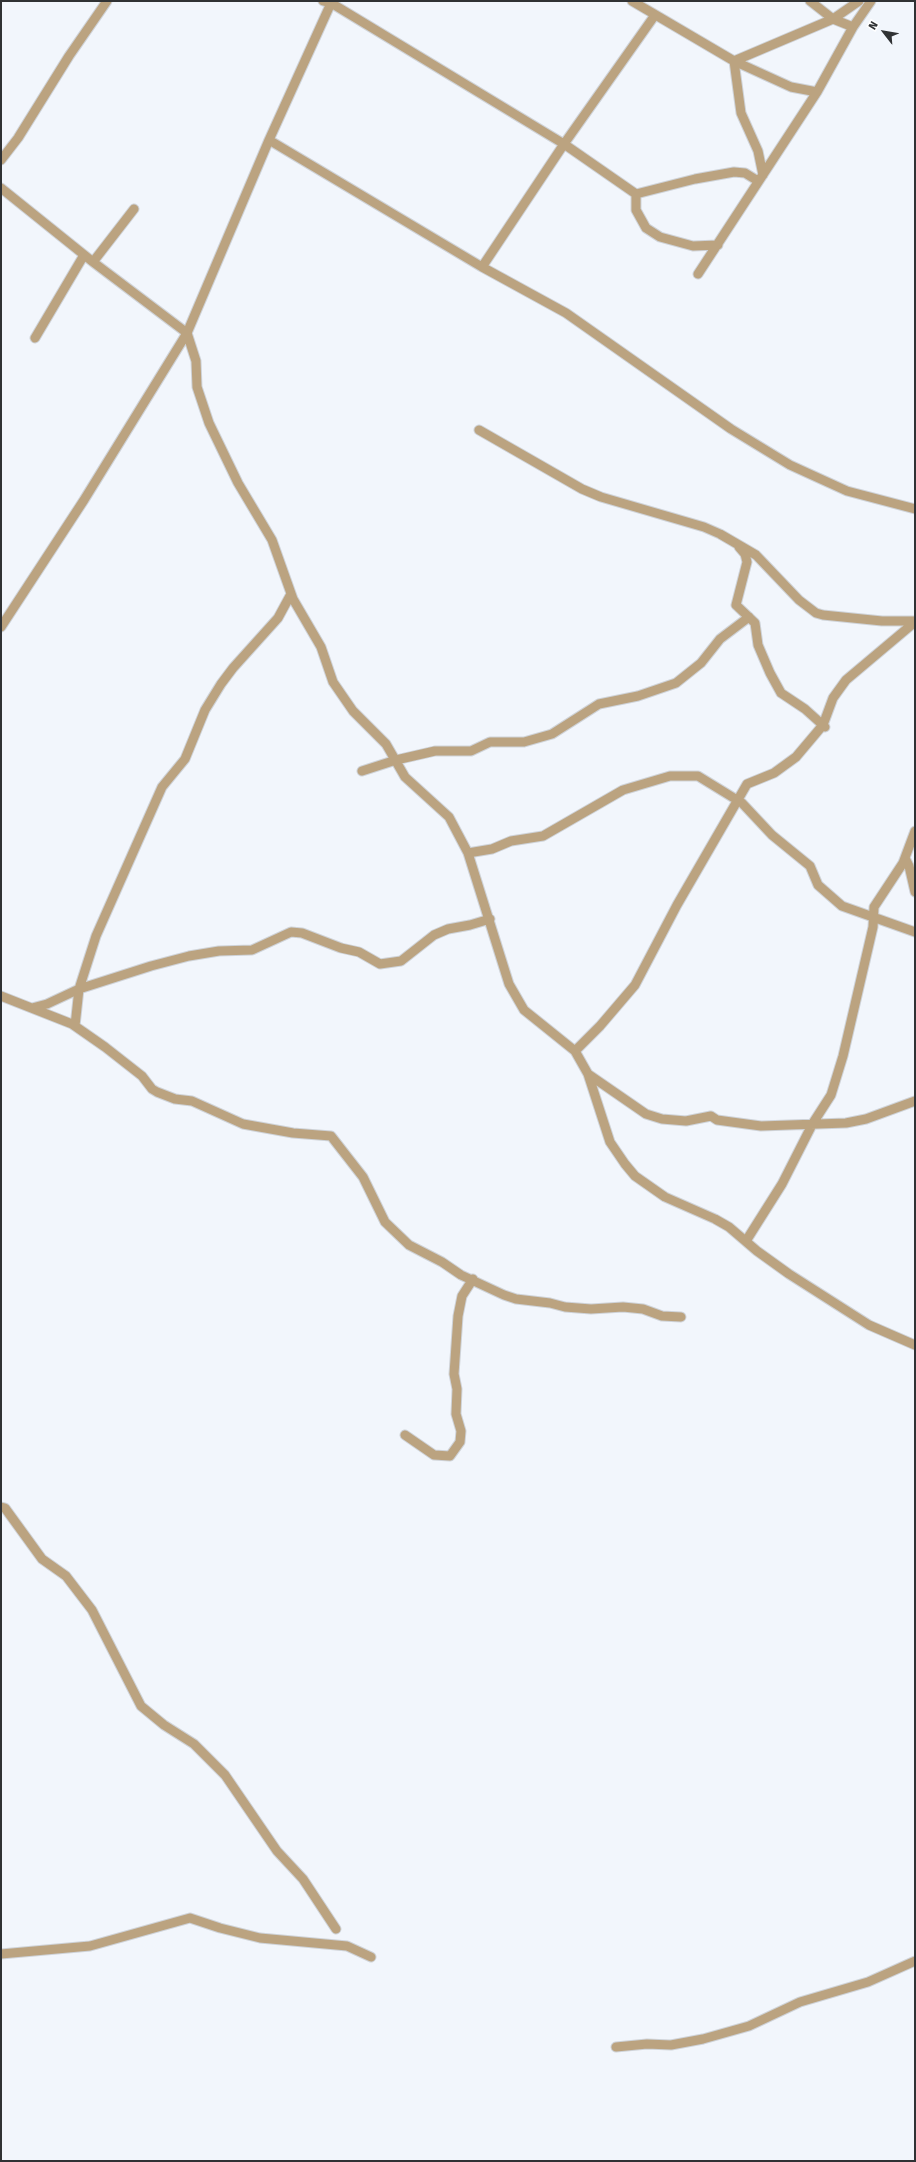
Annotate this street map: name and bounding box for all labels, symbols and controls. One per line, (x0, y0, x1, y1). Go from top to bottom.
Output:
north arrow (864, 12, 904, 52)
text: N (866, 19, 881, 32)

